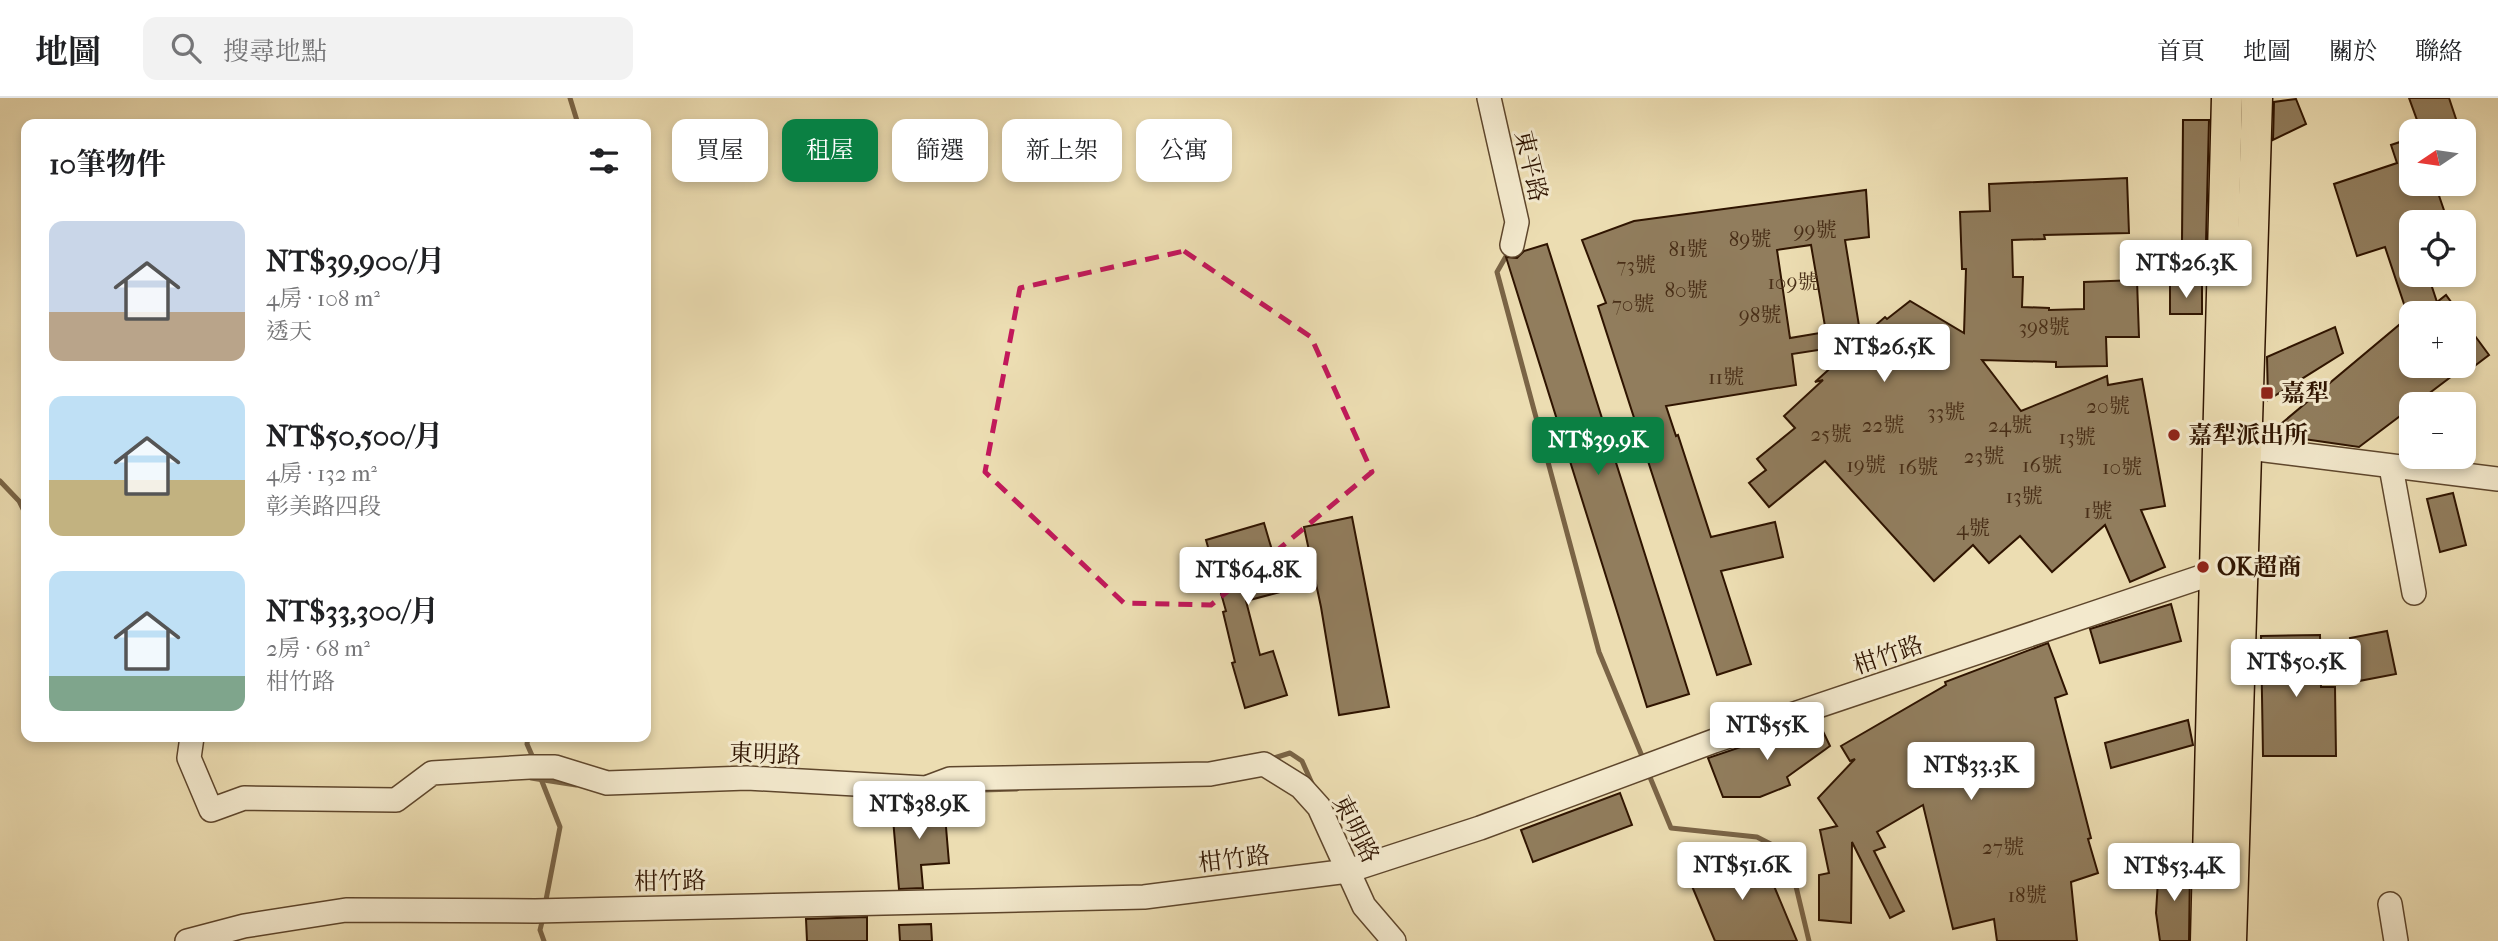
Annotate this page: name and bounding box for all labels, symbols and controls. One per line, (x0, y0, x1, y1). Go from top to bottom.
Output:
search box (143, 17, 633, 80)
icon: search (167, 29, 205, 67)
text: 地圖 (35, 33, 101, 72)
text: 搜尋地點 (223, 36, 327, 67)
text: 首頁 (2157, 37, 2205, 65)
text: 地圖 (2243, 37, 2291, 65)
text: 關於 (2329, 37, 2377, 65)
text: 聯絡 (2415, 37, 2463, 65)
chip: 買屋 (672, 119, 768, 182)
chip: 租屋 (782, 119, 878, 182)
chip: 篩選 (892, 119, 988, 182)
chip: 新上架 (1002, 119, 1122, 182)
chip: 公寓 (1136, 119, 1232, 182)
north arrow (2399, 119, 2476, 196)
map controls (2399, 119, 2476, 469)
street label: 東平路 (1509, 128, 1553, 204)
icon: filters (585, 142, 623, 180)
text: 10筆物件 (49, 147, 166, 182)
button: locate (2399, 210, 2476, 287)
house number: 99號 (1793, 218, 1837, 242)
house number: 89號 (1729, 227, 1771, 251)
house number: 81號 (1668, 237, 1708, 261)
pin: NT$26.3K (2114, 240, 2258, 300)
text: NT$39,900/月 (266, 244, 445, 279)
icon: home (105, 249, 189, 333)
text: NT$26.3K (2136, 249, 2236, 276)
house number: 73號 (1616, 253, 1656, 277)
house number: 109號 (1768, 270, 1818, 294)
house number: 80號 (1664, 278, 1708, 302)
text: 4房 · 108 m² (266, 285, 380, 312)
house number: 70號 (1612, 292, 1654, 316)
button: + (2399, 301, 2476, 378)
house number: 98號 (1739, 303, 1781, 327)
house number: 398號 (2018, 315, 2070, 339)
text: 透天 (266, 318, 312, 345)
pin: NT$26.5K (1812, 324, 1956, 384)
text: NT$26.5K (1834, 333, 1934, 360)
house number: 11號 (1708, 365, 1744, 389)
place label: 嘉犁 (2281, 379, 2329, 407)
marker: 嘉犁 (2259, 385, 2275, 401)
button: − (2399, 392, 2476, 469)
house number: 20號 (2086, 394, 2130, 418)
house number: 33號 (1927, 400, 1965, 424)
house number: 22號 (1862, 413, 1904, 437)
house number: 24號 (1988, 413, 2032, 437)
pin: NT$39.9K (1526, 418, 1670, 477)
text: NT$50,500/月 (266, 419, 443, 454)
place label: 嘉犁派出所 (2188, 421, 2308, 449)
house number: 25號 (1811, 422, 1851, 446)
icon: home (105, 424, 189, 508)
house number: 13號 (2058, 425, 2096, 449)
text: NT$39.9K (1548, 426, 1648, 453)
marker: 嘉犁派出所 (2166, 427, 2182, 443)
house number: 23號 (1964, 444, 2004, 468)
house number: 19號 (1846, 453, 1886, 477)
house number: 16號 (2022, 453, 2062, 477)
house number: 16號 (1898, 455, 1938, 479)
house number: 10號 (2102, 455, 2142, 479)
text: 4房 · 132 m² (266, 460, 377, 487)
house number: 13號 (2005, 484, 2043, 508)
text: 彰美路四段 (266, 493, 381, 520)
house number: 1號 (2084, 499, 2112, 523)
house number: 4號 (1956, 516, 1990, 540)
pin: NT$64.8K (1176, 547, 1320, 607)
place label: OK超商 (2217, 553, 2301, 581)
text: NT$64.8K (1196, 556, 1300, 583)
marker: OK超商 (2195, 559, 2211, 575)
text: NT$33,300/月 (266, 594, 439, 629)
icon: home (105, 599, 189, 683)
street label: 柑竹路 (1849, 630, 1927, 680)
text: 2房 · 68 m² (266, 635, 370, 662)
pin: NT$50.5K (2224, 640, 2368, 699)
text: NT$50.5K (2247, 648, 2345, 675)
text: 柑竹路 (266, 668, 335, 695)
pin: NT$55K (1710, 702, 1824, 762)
text: NT$55K (1726, 711, 1808, 738)
street label: 東明路 (729, 739, 801, 769)
pin: NT$33.3K (1899, 742, 2043, 802)
text: NT$33.3K (1923, 751, 2019, 778)
pin: NT$38.9K (847, 782, 991, 841)
text: NT$38.9K (869, 790, 969, 817)
street label: 東明路 (1327, 791, 1385, 867)
house number: 27號 (1982, 835, 2024, 859)
street label: 柑竹路 (1197, 841, 1271, 877)
pin: NT$51.6K (1670, 842, 1814, 902)
pin: NT$53.4K (2102, 844, 2246, 903)
text: NT$51.6K (1693, 851, 1791, 878)
text: NT$53.4K (2124, 852, 2224, 879)
street label: 柑竹路 (634, 866, 706, 896)
house number: 18號 (2007, 883, 2047, 907)

